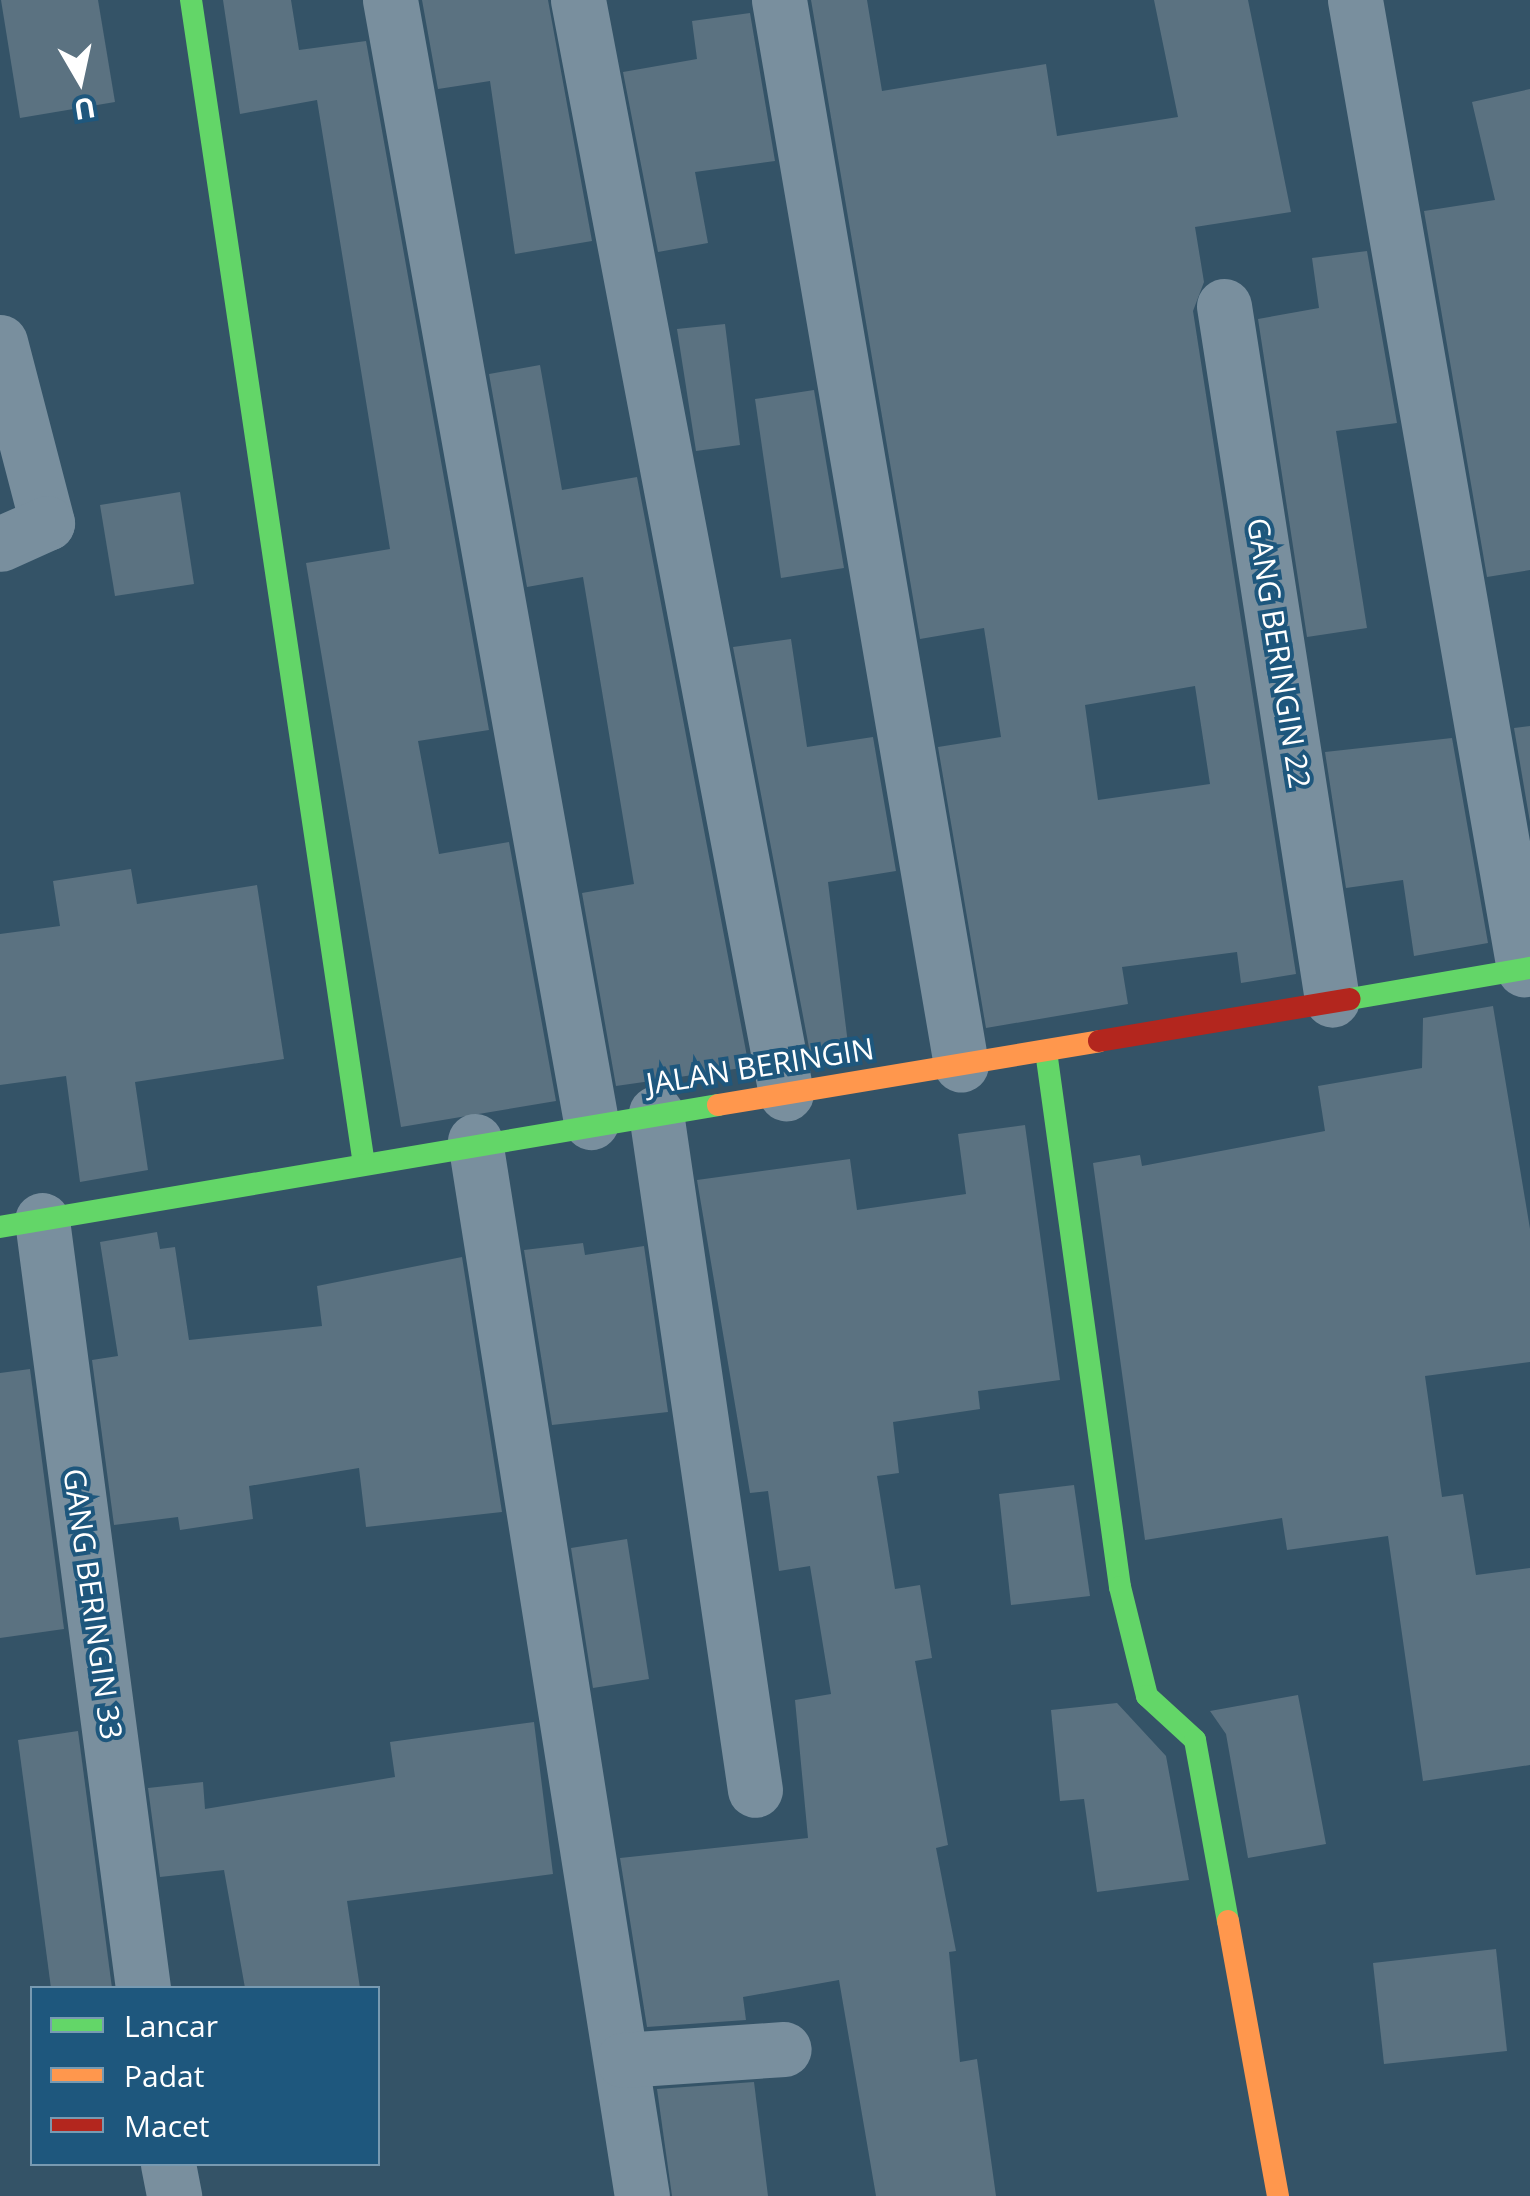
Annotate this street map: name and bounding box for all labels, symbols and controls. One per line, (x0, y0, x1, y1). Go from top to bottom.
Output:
north arrow (30, 30, 130, 130)
text: U (71, 89, 98, 130)
street label: GANG BERINGIN 22 (1240, 515, 1318, 791)
street label: JALAN BERINGIN (643, 1030, 877, 1102)
street label: GANG BERINGIN 33 (56, 1466, 130, 1742)
legend (30, 1986, 380, 2166)
text: Lancar (124, 2005, 218, 2046)
text: Padat (124, 2055, 204, 2096)
text: Macet (124, 2105, 210, 2146)

